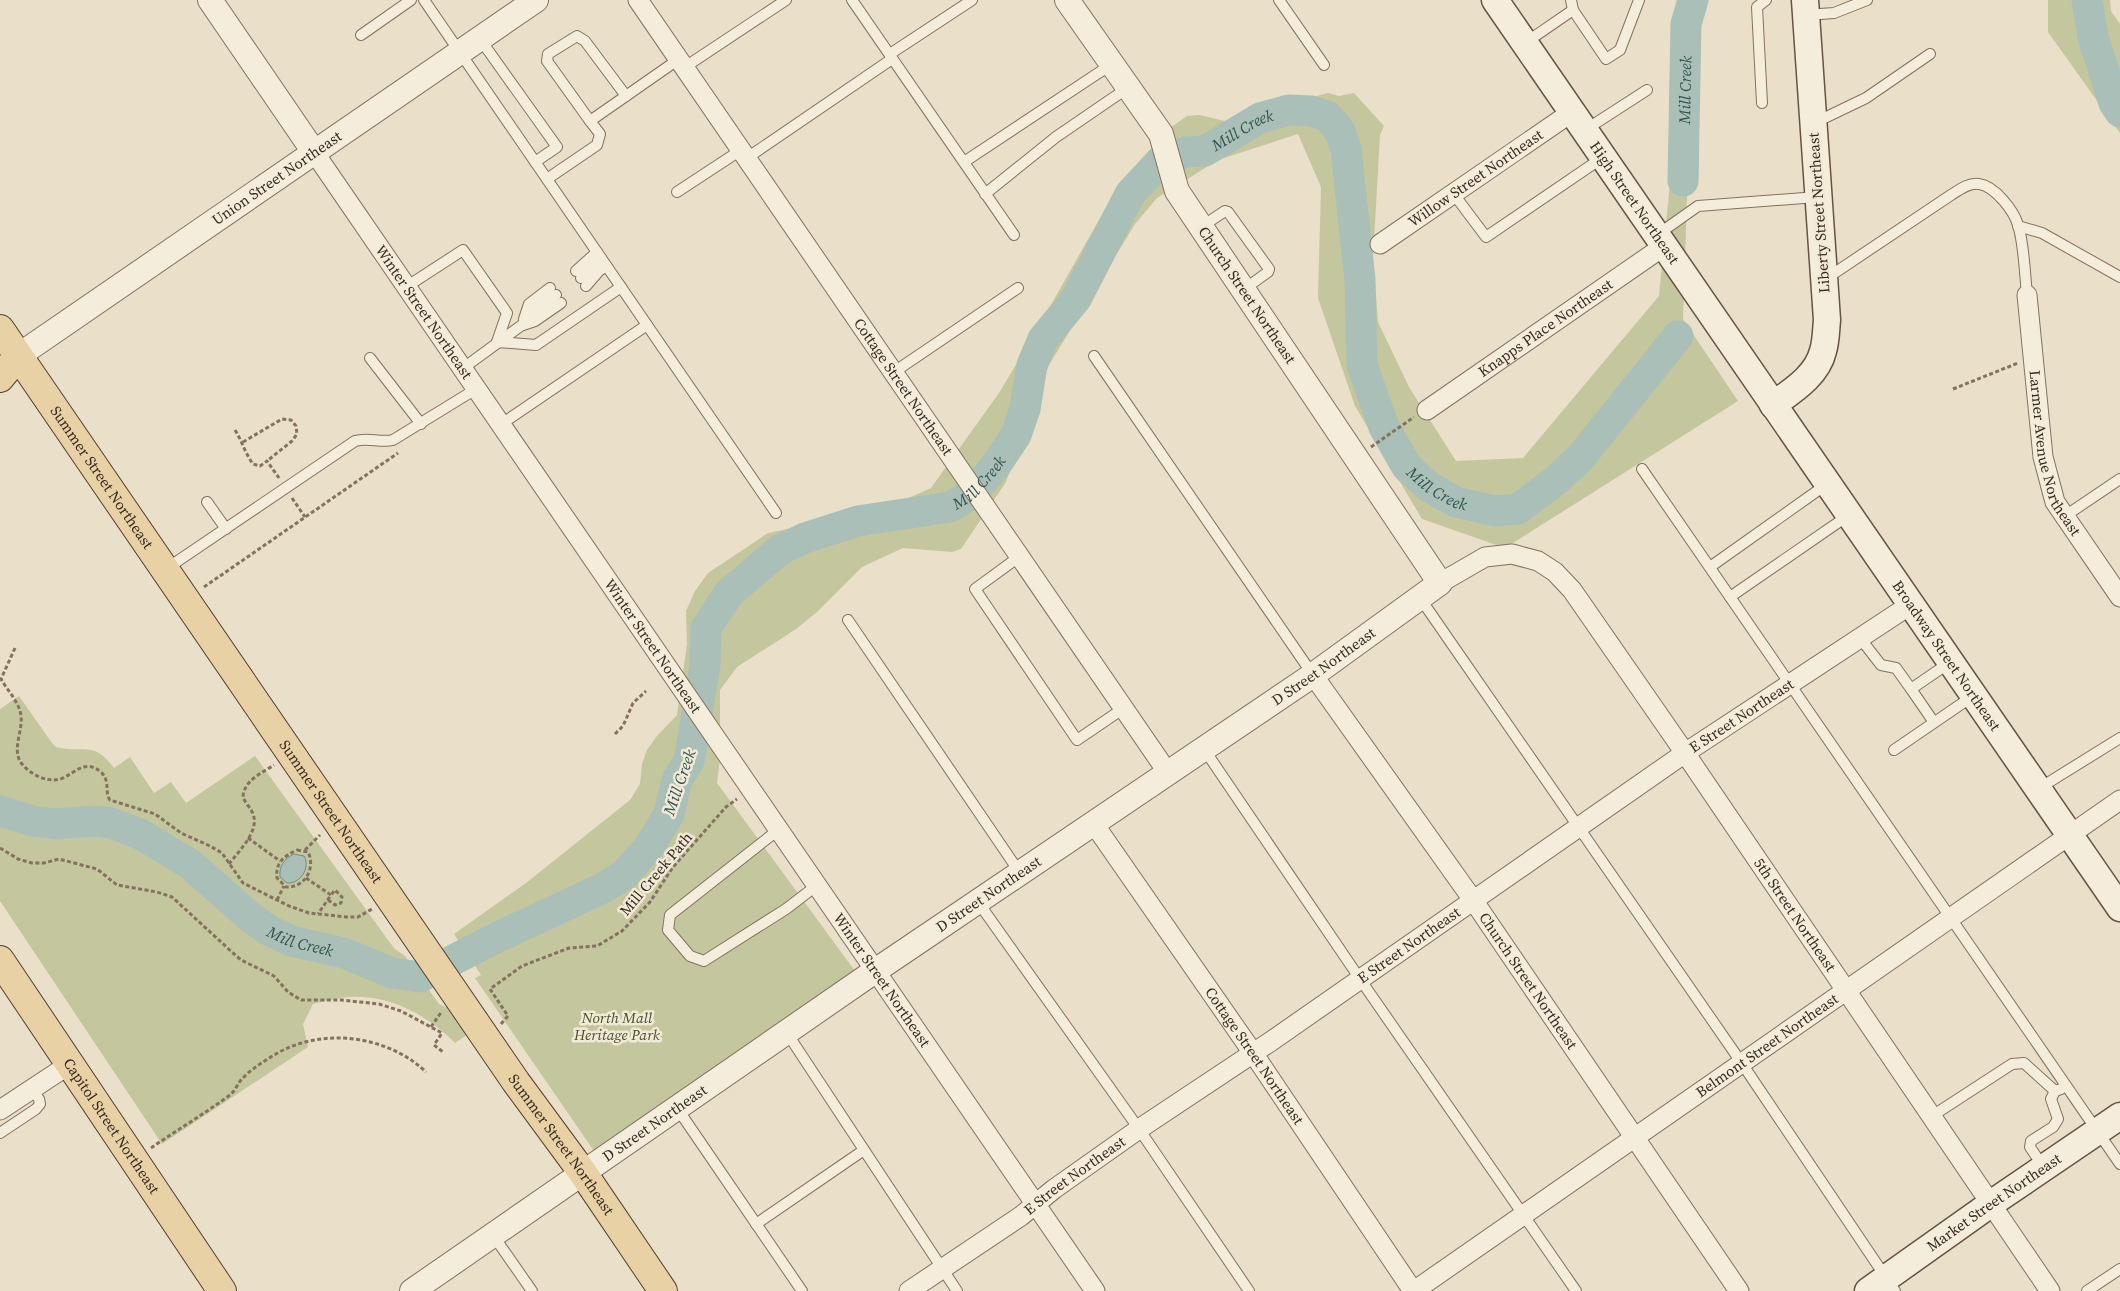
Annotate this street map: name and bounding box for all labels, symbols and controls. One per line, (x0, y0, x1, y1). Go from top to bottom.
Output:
water label: Mill Creek (1673, 55, 1696, 125)
water label: Mill Creek (1206, 104, 1276, 156)
street label: Willow Street Northeast (1404, 124, 1547, 232)
street label: Union Street Northeast (207, 126, 346, 230)
street label: Liberty Street Northeast (1802, 132, 1835, 294)
street label: High Street Northeast (1585, 137, 1685, 268)
street label: Church Street Northeast (1194, 222, 1301, 368)
street label: Winter Street Northeast (371, 240, 478, 383)
street label: Knapps Place Northeast (1474, 274, 1617, 382)
street label: Cottage Street Northeast (849, 314, 958, 459)
street label: Larmer Avenue Northeast (2024, 369, 2086, 540)
street label: Summer Street Northeast (46, 401, 159, 553)
water label: Mill Creek (947, 451, 1011, 515)
water label: Mill Creek (1401, 461, 1470, 515)
street label: Winter Street Northeast (600, 574, 707, 717)
street label: Broadway Street Northeast (1888, 576, 2006, 735)
street label: D Street Northeast (1267, 622, 1380, 710)
street label: E Street Northeast (1685, 673, 1798, 758)
street label: Summer Street Northeast (275, 735, 388, 887)
water label: Mill Creek (657, 746, 701, 819)
street label: Mill Creek Path (614, 827, 697, 920)
street label: D Street Northeast (932, 851, 1045, 937)
street label: 5th Street Northeast (1749, 853, 1841, 976)
street label: E Street Northeast (1353, 902, 1464, 988)
street label: Winter Street Northeast (829, 908, 936, 1051)
street label: Church Street Northeast (1474, 908, 1583, 1053)
water label: Mill Creek (263, 920, 336, 961)
street label: Cottage Street Northeast (1200, 983, 1309, 1129)
street label: Belmont Street Northeast (1691, 988, 1842, 1102)
park label: North Mall Heritage Park (573, 1007, 661, 1045)
street label: Capitol Street Northeast (59, 1054, 165, 1198)
street label: Summer Street Northeast (503, 1070, 620, 1219)
street label: D Street Northeast (598, 1079, 711, 1166)
street label: E Street Northeast (1019, 1131, 1129, 1220)
street label: Market Street Northeast (1922, 1148, 2065, 1256)

